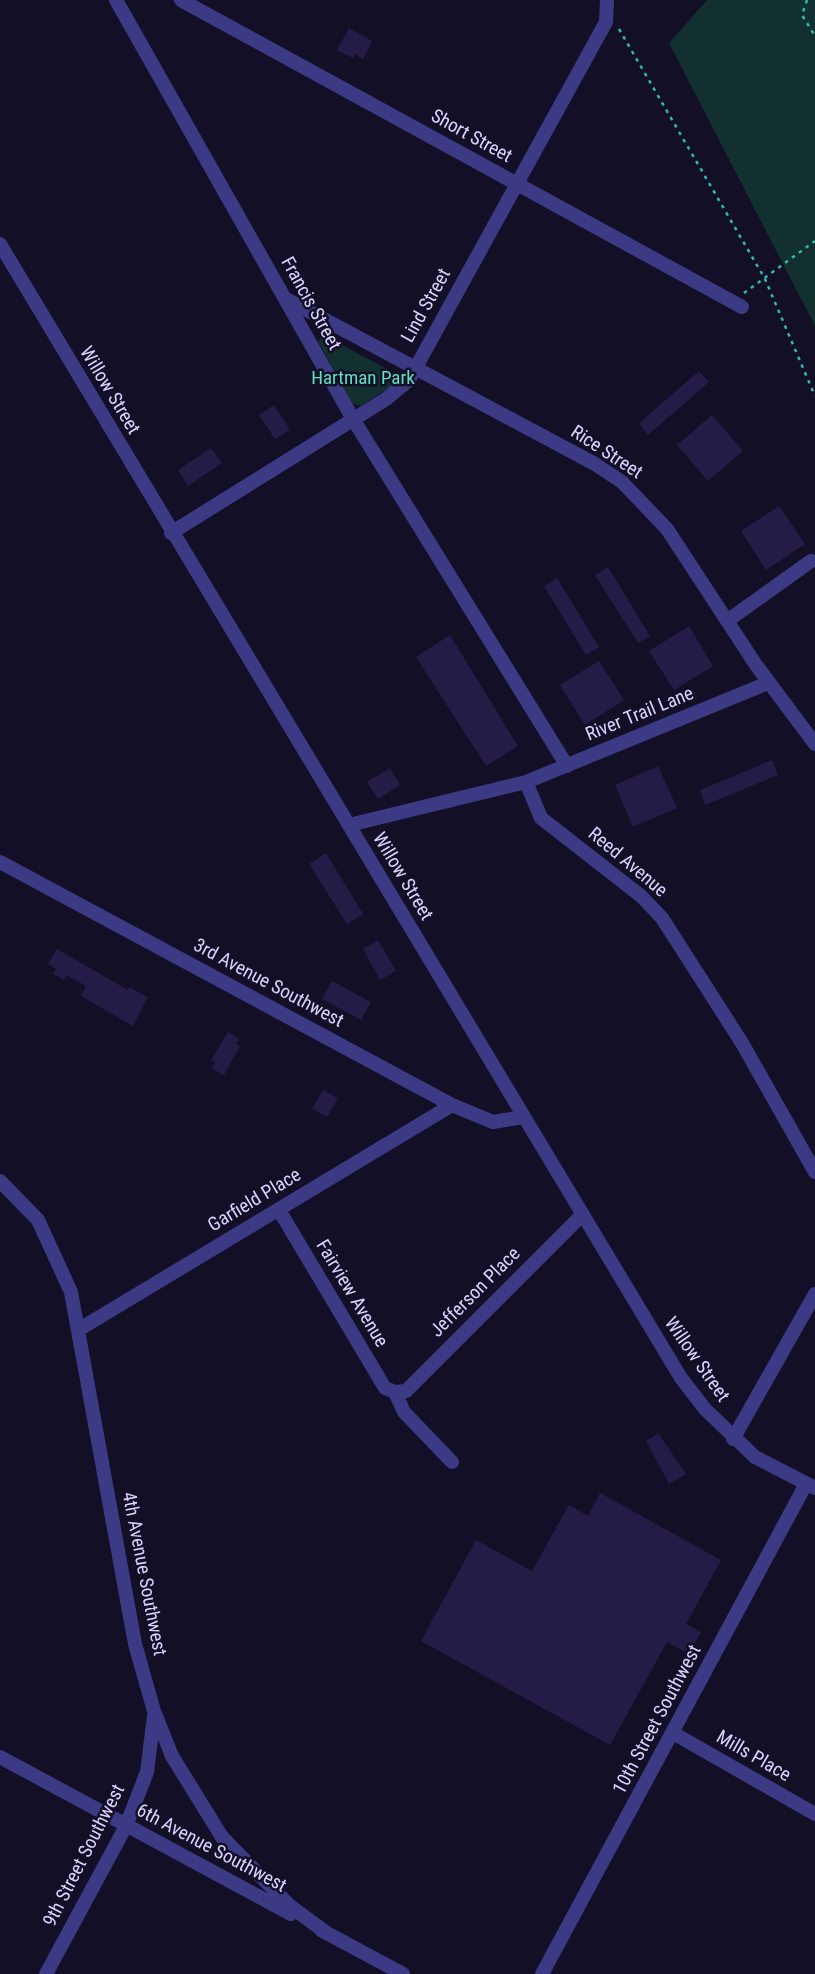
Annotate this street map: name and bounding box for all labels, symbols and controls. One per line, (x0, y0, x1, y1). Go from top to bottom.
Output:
street label: Short Street (426, 105, 516, 169)
street label: Francis Street (275, 253, 345, 355)
street label: Lind Street (397, 265, 457, 347)
street label: Willow Street (74, 343, 144, 439)
park label: Hartman Park (311, 368, 415, 390)
street label: Rice Street (566, 421, 646, 485)
street label: River Trail Lane (583, 683, 697, 747)
street label: Reed Avenue (583, 823, 671, 903)
street label: Willow Street (367, 829, 437, 925)
street label: 3rd Avenue Southwest (189, 935, 347, 1033)
street label: Garfield Place (204, 1164, 306, 1238)
street label: Fairview Avenue (310, 1236, 392, 1352)
street label: Jefferson Place (426, 1243, 526, 1343)
street label: Willow Street (658, 1313, 734, 1407)
street label: 4th Avenue Southwest (116, 1490, 170, 1658)
street label: 10th Street Southwest (609, 1641, 707, 1799)
street label: Mills Place (712, 1727, 794, 1787)
street label: 9th Street Southwest (39, 1781, 131, 1931)
street label: 6th Avenue Southwest (132, 1800, 290, 1898)

